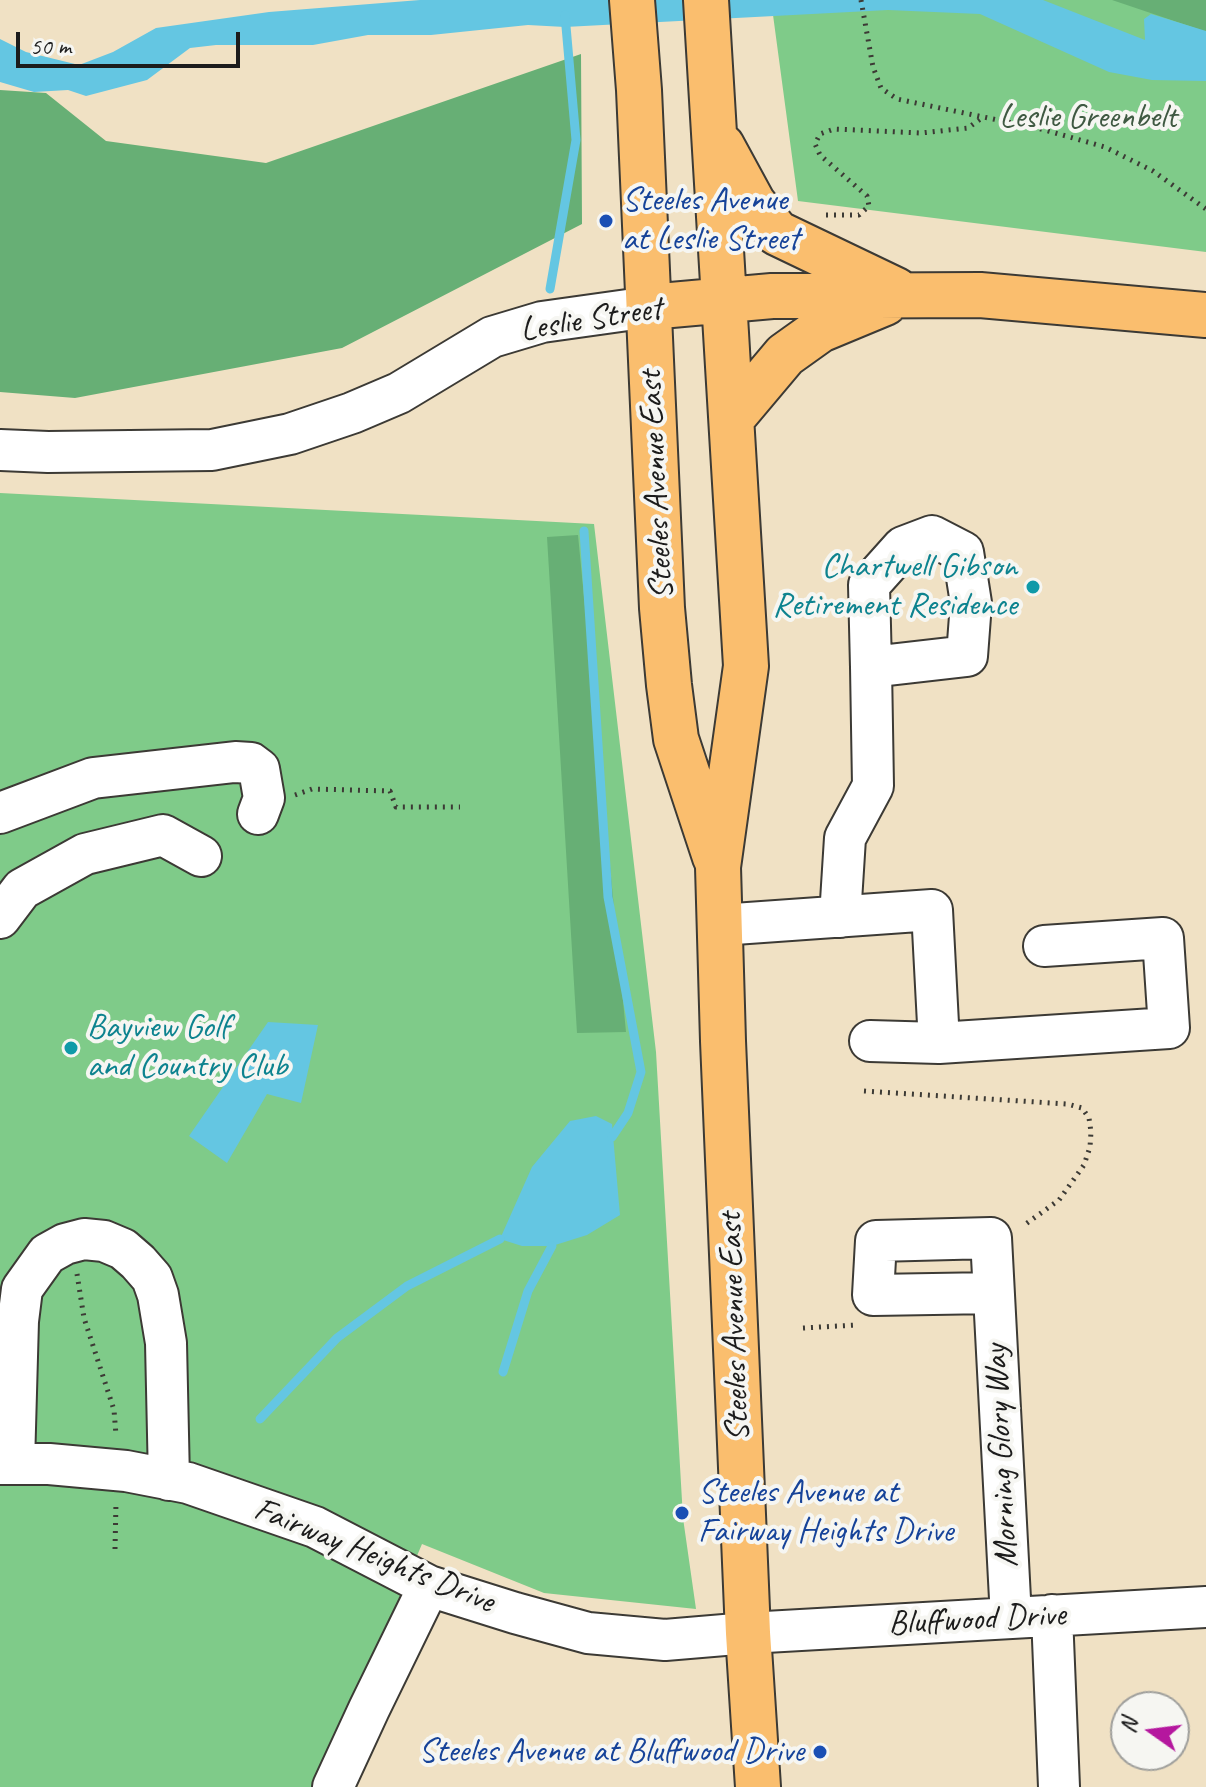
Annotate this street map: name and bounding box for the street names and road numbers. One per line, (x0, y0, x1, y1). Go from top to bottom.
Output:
street label: Leslie Street (517, 289, 665, 351)
street label: Steeles Avenue East (631, 369, 683, 601)
street label: Steeles Avenue East (711, 1212, 759, 1442)
street label: Morning Glory Way (976, 1344, 1028, 1568)
street label: Fairway Heights Drive (248, 1489, 500, 1623)
street label: Bluffwood Drive (887, 1595, 1067, 1645)

